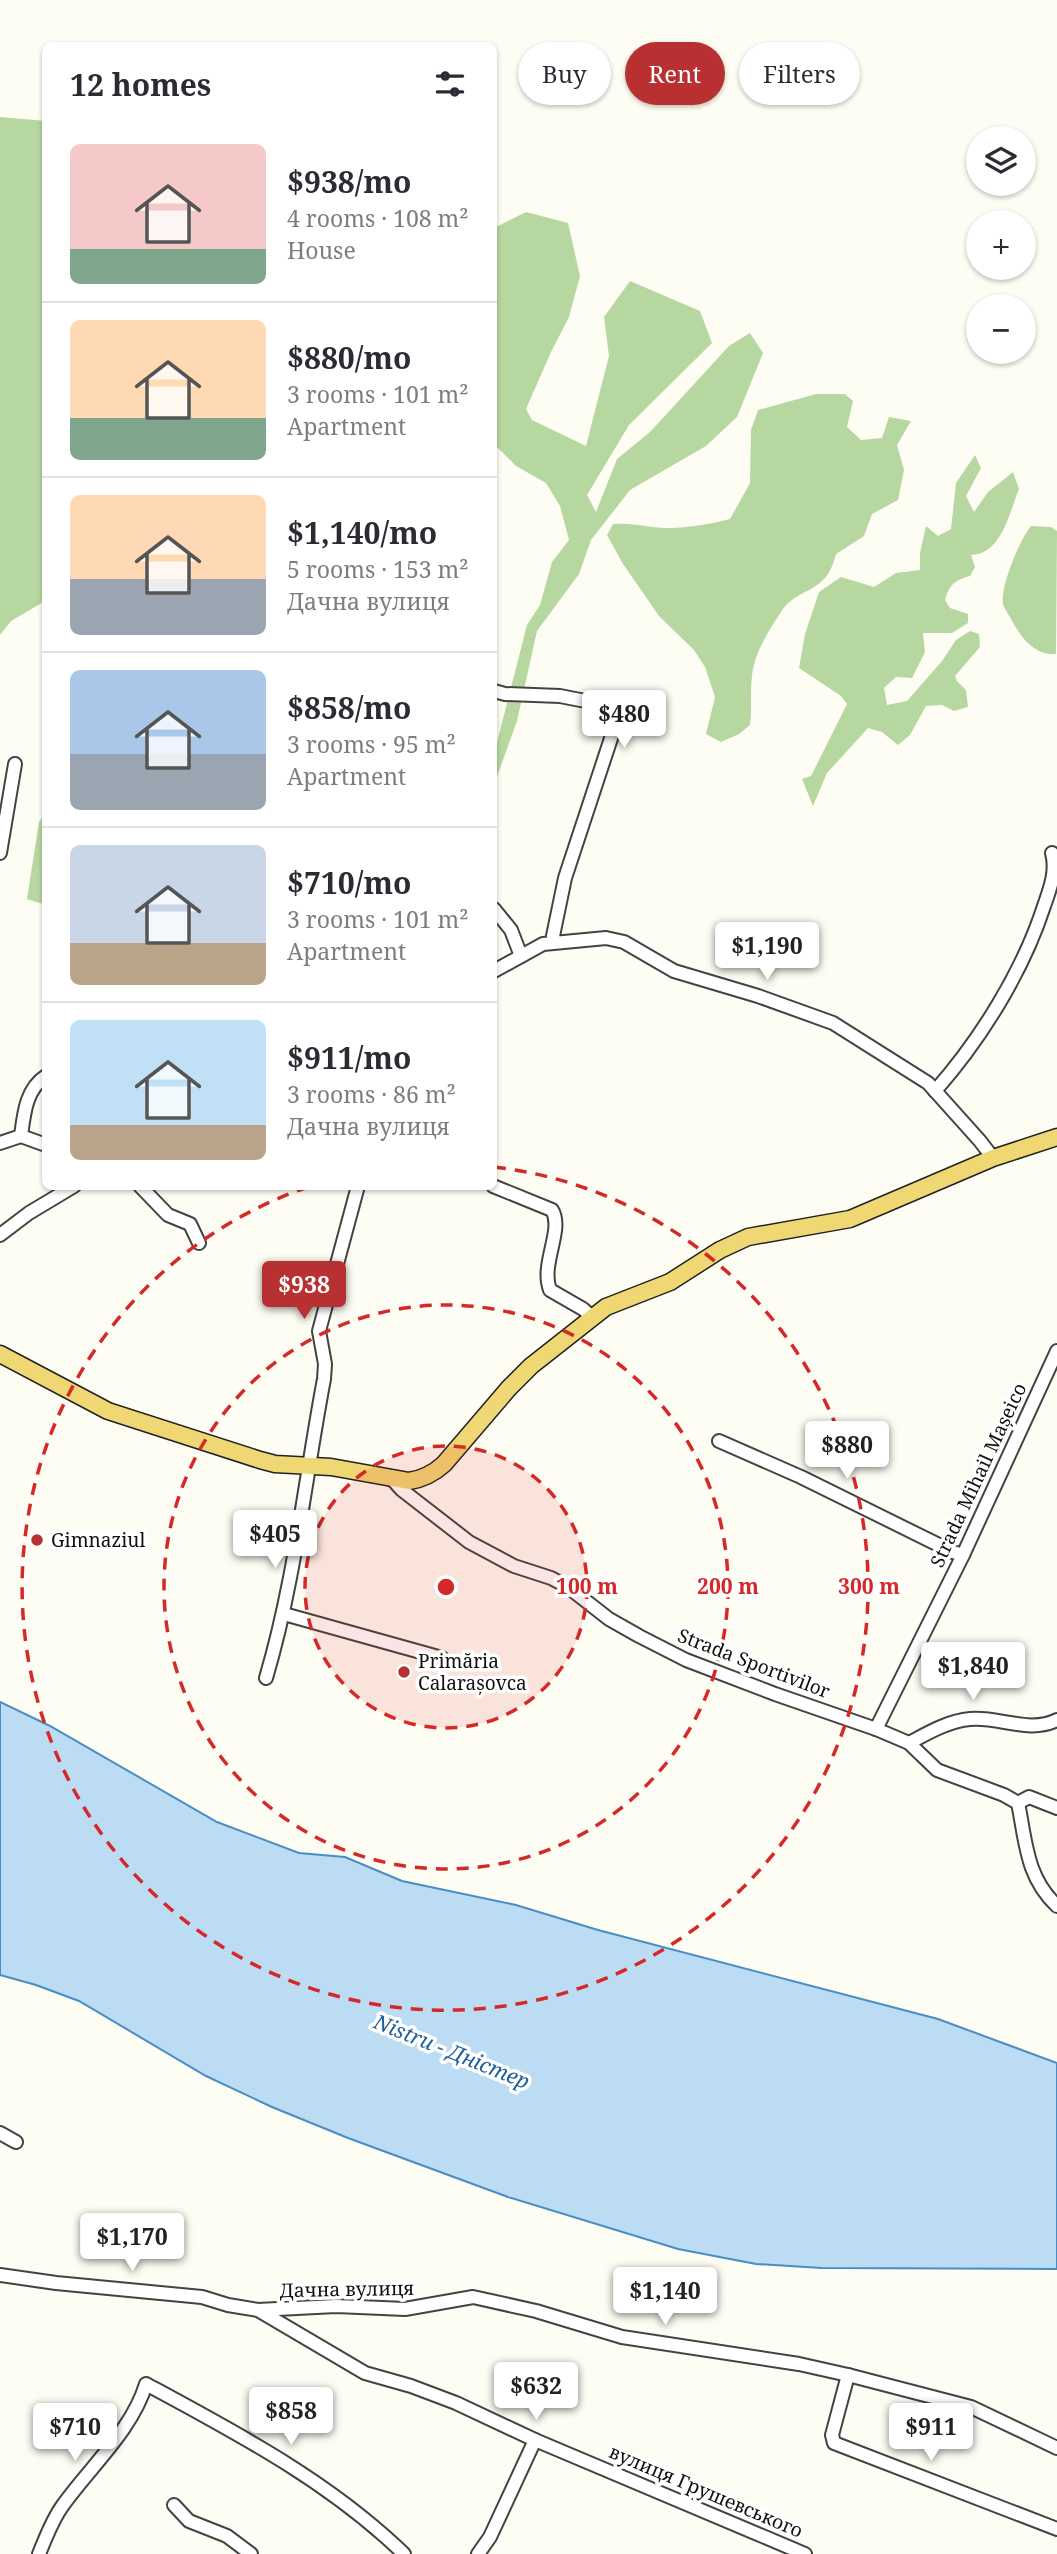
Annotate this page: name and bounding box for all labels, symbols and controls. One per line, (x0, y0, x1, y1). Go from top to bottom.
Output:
chip: Buy (518, 42, 611, 105)
chip: Rent (625, 42, 725, 105)
chip: Filters (739, 42, 860, 105)
text: 12 homes (70, 64, 211, 105)
icon: filters (431, 65, 469, 103)
map controls (966, 126, 1036, 364)
button: layers (966, 126, 1036, 196)
text: $938/mo (287, 161, 411, 202)
icon: home (126, 172, 210, 256)
text: 4 rooms · 108 m² (287, 202, 469, 234)
button: + (966, 210, 1036, 280)
text: House (287, 234, 356, 266)
button: − (966, 294, 1036, 364)
text: $880/mo (287, 337, 411, 378)
icon: home (126, 348, 210, 432)
text: 3 rooms · 101 m² (287, 378, 469, 410)
text: Apartment (287, 410, 406, 442)
text: $1,140/mo (287, 512, 437, 553)
icon: home (126, 523, 210, 607)
text: 5 rooms · 153 m² (287, 553, 469, 585)
text: Дачна вулиця (287, 585, 450, 617)
text: $858/mo (287, 687, 411, 728)
pin: $480 (583, 690, 665, 750)
text: $480 (598, 697, 650, 729)
icon: home (126, 698, 210, 782)
text: 3 rooms · 95 m² (287, 728, 456, 760)
text: Apartment (287, 760, 406, 792)
text: $710/mo (287, 862, 411, 903)
icon: home (126, 873, 210, 957)
text: 3 rooms · 101 m² (287, 903, 469, 935)
pin: $1,190 (710, 922, 824, 982)
text: $1,190 (731, 929, 803, 961)
text: Apartment (287, 935, 406, 967)
text: $911/mo (287, 1037, 411, 1078)
icon: home (126, 1048, 210, 1132)
text: 3 rooms · 86 m² (287, 1078, 456, 1110)
text: Дачна вулиця (287, 1110, 450, 1142)
pin: $938 (263, 1262, 345, 1321)
text: $938 (278, 1268, 330, 1300)
street label: Strada Mihail Mașeico (924, 1379, 1032, 1571)
pin: $880 (806, 1422, 888, 1481)
text: $880 (821, 1428, 873, 1460)
pin: $405 (234, 1510, 316, 1570)
text: $405 (249, 1517, 301, 1549)
place label: Gimnaziul (51, 1527, 145, 1553)
marker: Gimnaziul (29, 1532, 45, 1548)
text: 100 m (556, 1572, 618, 1600)
text: 200 m (697, 1572, 759, 1600)
text: 300 m (838, 1572, 900, 1600)
centre of rings (434, 1575, 458, 1599)
street label: Strada Sportivilor (674, 1622, 834, 1704)
pin: $1,840 (916, 1642, 1030, 1702)
place label: Primăria Calarașovca (418, 1648, 527, 1696)
text: $1,840 (937, 1649, 1009, 1681)
marker: Primăria Calarașovca (396, 1664, 412, 1680)
water label: Nistru - Дністер (369, 2007, 534, 2095)
pin: $1,170 (75, 2214, 189, 2273)
text: $1,170 (96, 2220, 168, 2252)
pin: $1,140 (608, 2268, 722, 2327)
text: $1,140 (629, 2274, 701, 2306)
street label: Дачна вулиця (279, 2275, 415, 2303)
pin: $632 (495, 2362, 577, 2422)
text: $632 (510, 2369, 562, 2401)
pin: $858 (250, 2388, 332, 2447)
text: $858 (265, 2394, 317, 2426)
pin: $710 (34, 2404, 116, 2463)
pin: $911 (890, 2404, 972, 2463)
text: $710 (49, 2410, 101, 2442)
text: $911 (905, 2410, 957, 2442)
street label: вулиця Грушевського (605, 2438, 807, 2544)

